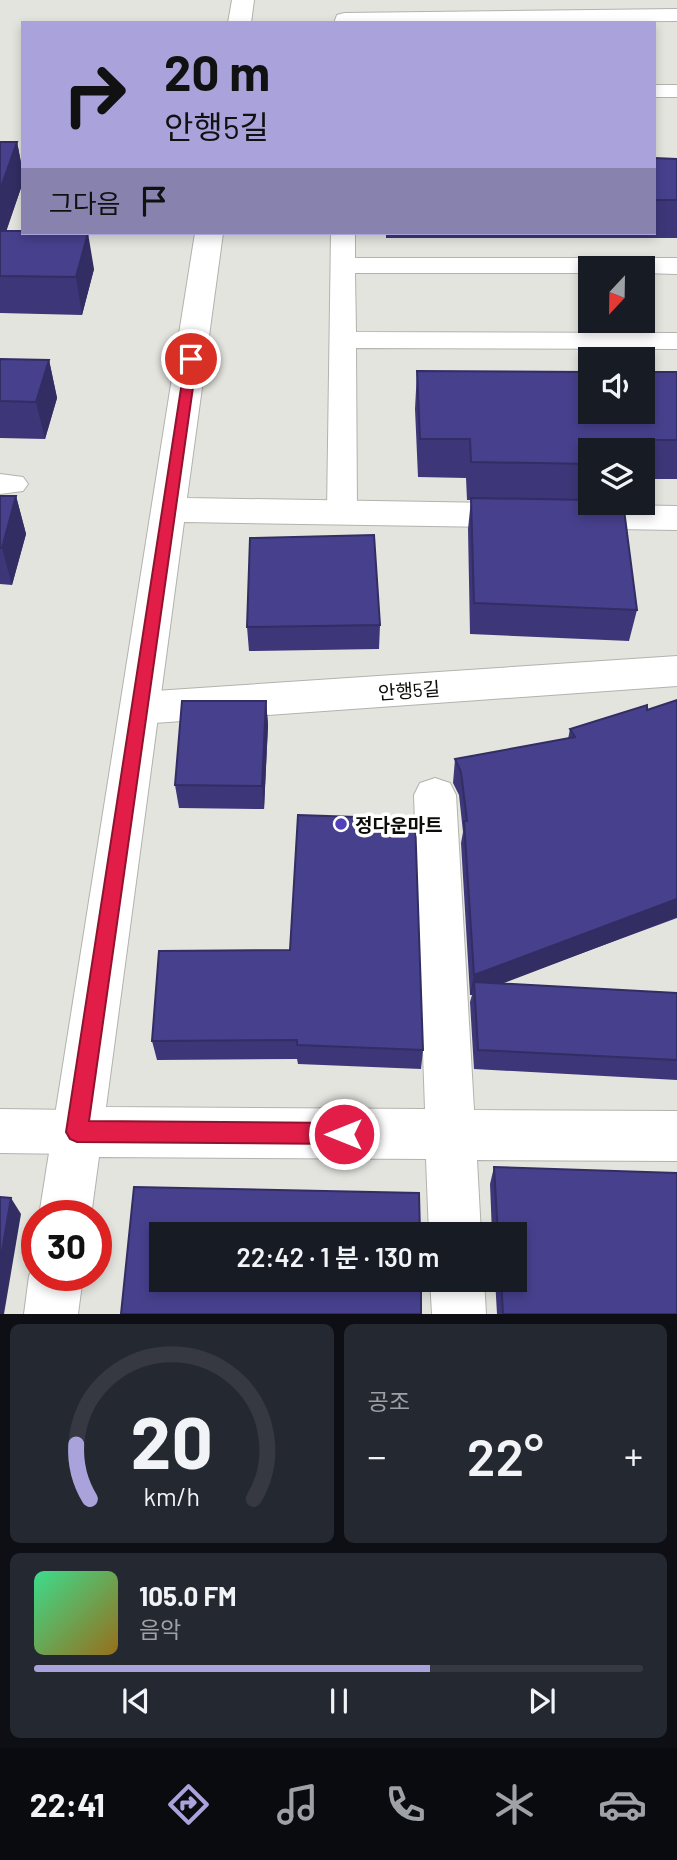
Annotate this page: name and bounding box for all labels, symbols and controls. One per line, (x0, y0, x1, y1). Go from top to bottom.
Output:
text: 20 m (164, 42, 270, 101)
icon: right (49, 49, 140, 140)
text: 안행5길 (164, 107, 269, 145)
icon: arrive (135, 182, 173, 220)
text: 그다음 (49, 187, 121, 218)
north arrow (578, 256, 654, 332)
map controls (578, 256, 655, 515)
pin (161, 329, 221, 389)
icon: arrive (172, 340, 210, 378)
button: sound (578, 347, 655, 424)
button: layers (578, 438, 655, 515)
street label: 안행5길 (377, 676, 441, 704)
place label: 정다운마트 (355, 813, 442, 836)
marker: 정다운마트 (333, 816, 349, 832)
position arrow (307, 1097, 381, 1171)
speed limit sign: 30 (21, 1200, 112, 1291)
text: 22:42 · 1 분 · 130 m (237, 1241, 439, 1272)
text: 공조 (368, 1387, 410, 1415)
text: 20 (131, 1397, 213, 1485)
text: 22° (467, 1424, 544, 1486)
text: − (368, 1432, 387, 1478)
text: + (624, 1432, 643, 1478)
text: km/h (143, 1481, 200, 1511)
text: 105.0 FM (139, 1580, 237, 1611)
text: 음악 (139, 1615, 181, 1643)
icon: previous (117, 1682, 155, 1720)
icon: pause (320, 1682, 358, 1720)
icon: next (523, 1682, 561, 1720)
icon: directions (164, 1780, 213, 1829)
icon: music (273, 1780, 322, 1829)
icon: phone (381, 1780, 430, 1829)
icon: climate (490, 1780, 539, 1829)
icon: car (598, 1780, 647, 1829)
text: 22:41 (30, 1785, 105, 1823)

